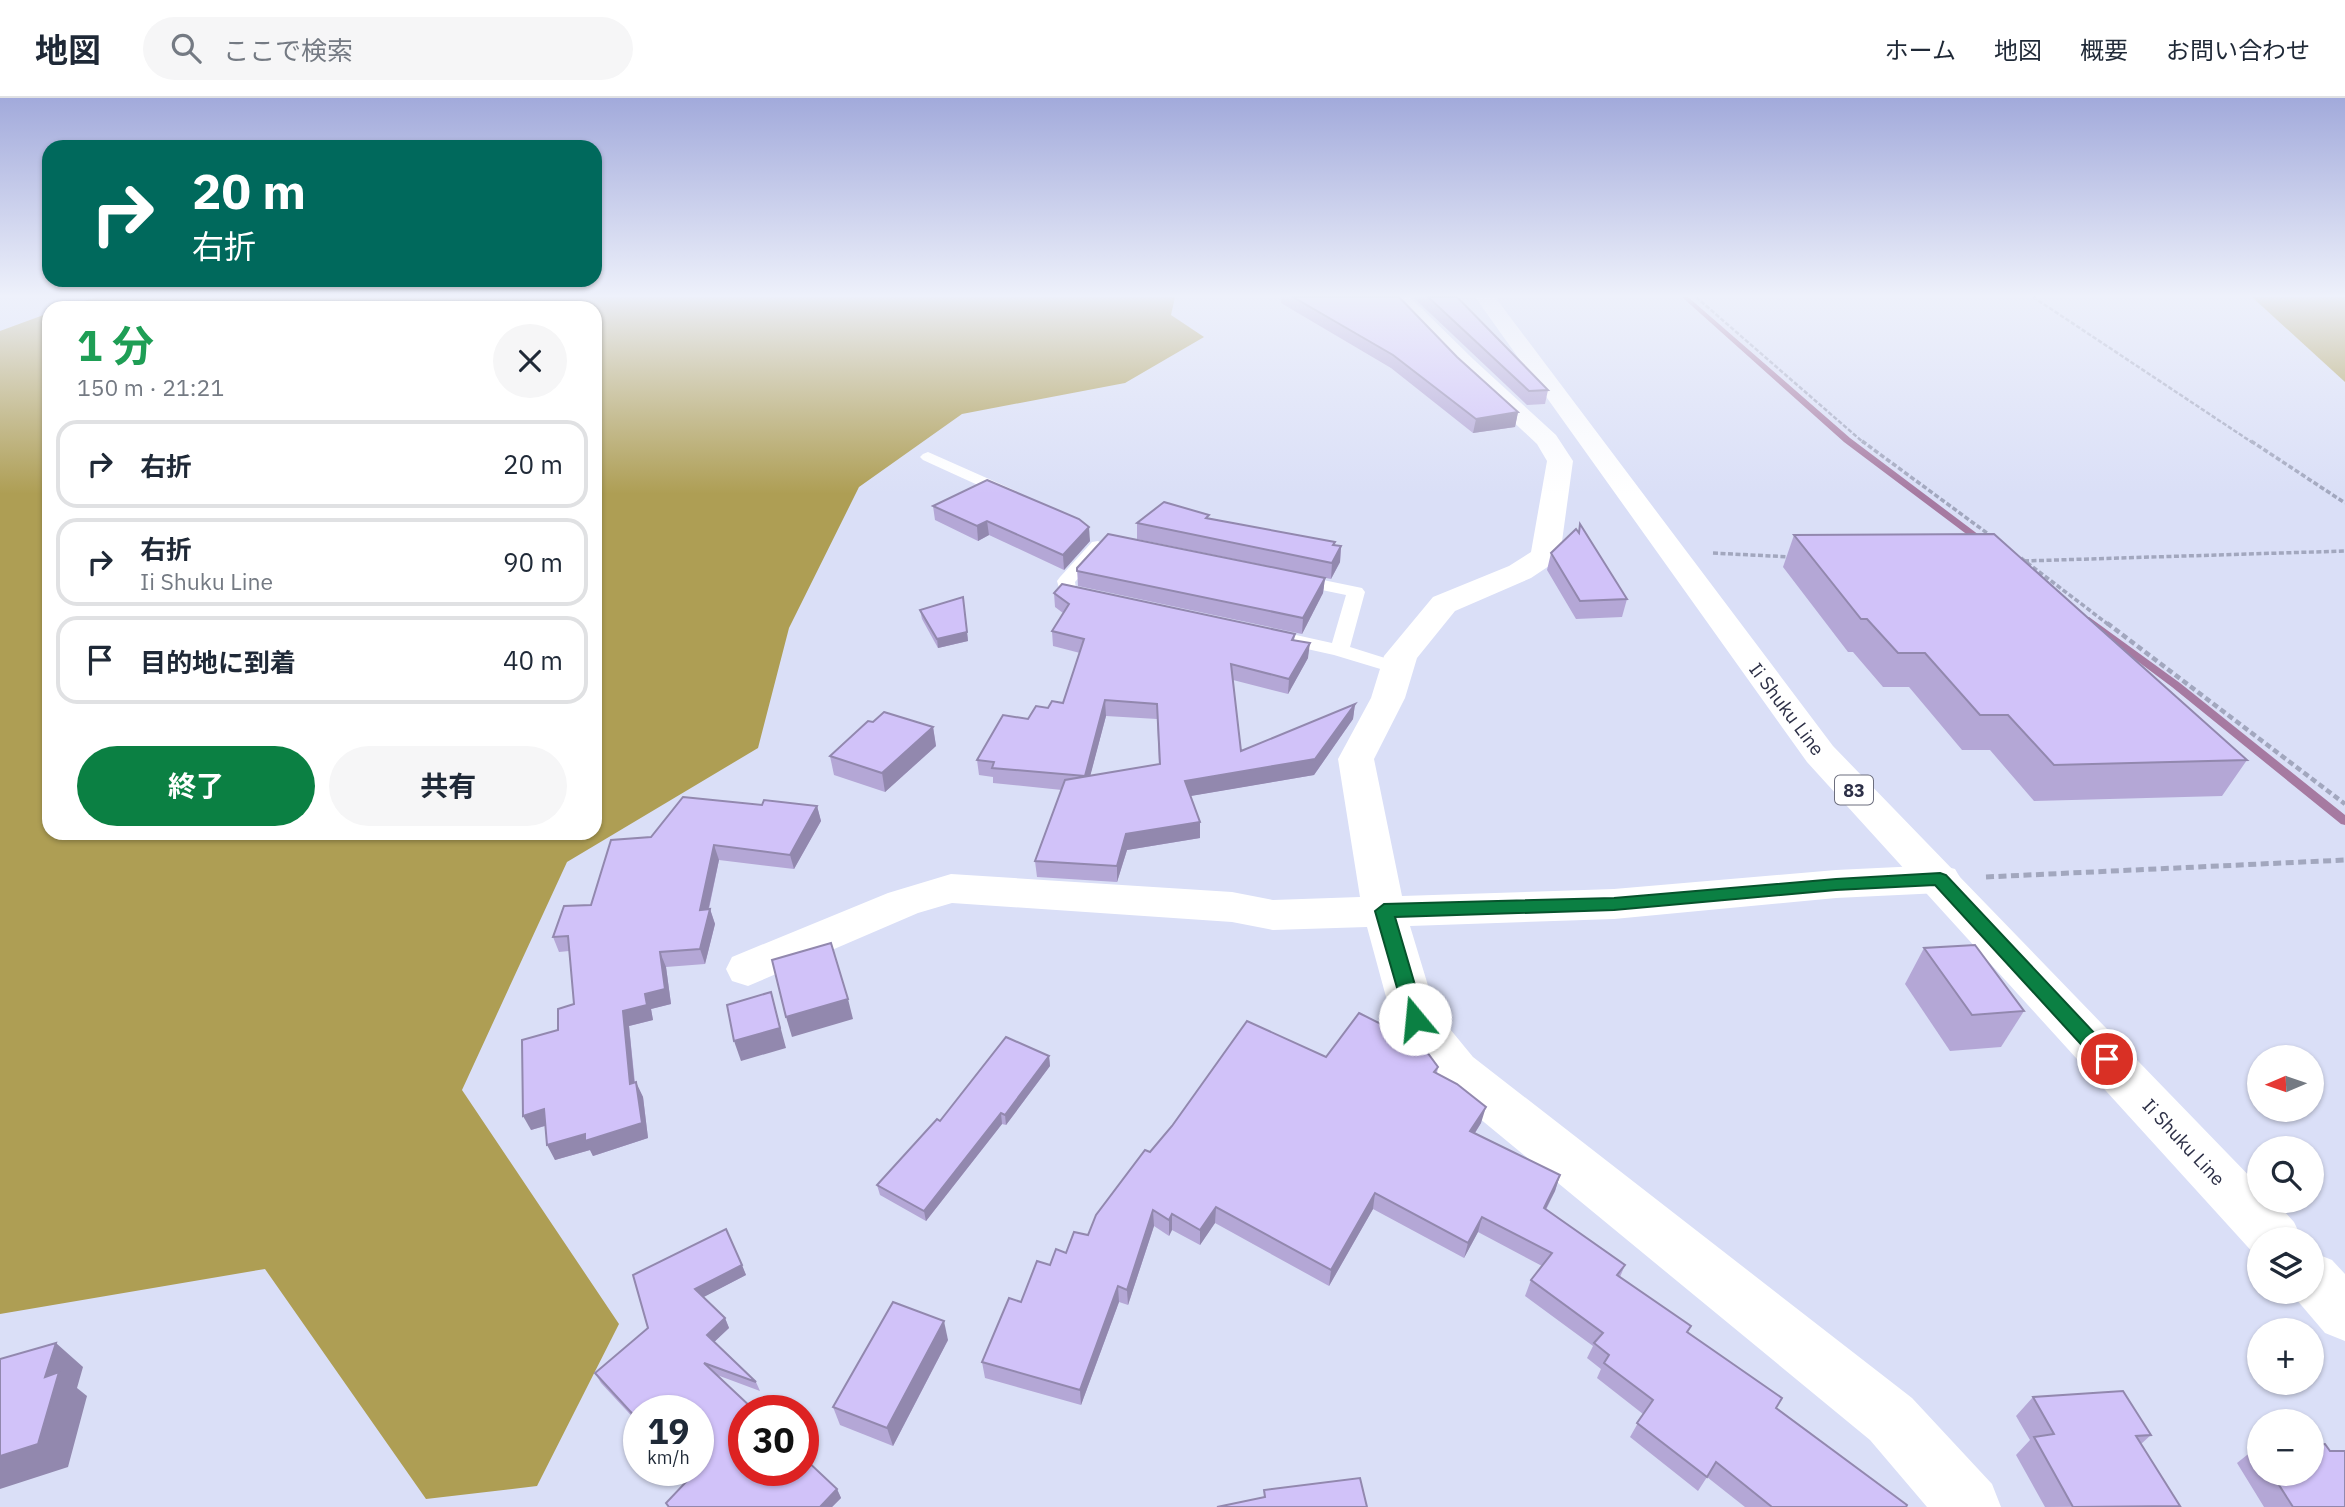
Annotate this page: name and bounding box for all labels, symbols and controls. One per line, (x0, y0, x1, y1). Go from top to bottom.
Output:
search box (143, 17, 633, 80)
text: 地図 (35, 28, 101, 71)
icon: search (167, 29, 205, 67)
text: ここで検索 (223, 33, 353, 67)
text: ホーム (1885, 34, 1956, 66)
text: 地図 (1994, 34, 2042, 66)
text: 概要 (2080, 34, 2128, 66)
text: お問い合わせ (2166, 34, 2310, 66)
text: 20 m (192, 159, 306, 222)
icon: right (77, 168, 168, 259)
text: 右折 (192, 225, 256, 267)
text: 1 分 (77, 318, 154, 373)
button: close (493, 324, 567, 398)
text: 150 m · 21:21 (77, 372, 224, 402)
icon: right (81, 445, 119, 483)
text: 20 m (503, 447, 563, 481)
text: 右折 (140, 449, 192, 483)
text: 右折 (140, 532, 192, 566)
icon: right (81, 543, 119, 581)
text: 90 m (503, 545, 563, 579)
text: Ii Shuku Line (140, 566, 273, 596)
icon: arrive (81, 641, 119, 679)
text: 40 m (503, 643, 563, 677)
text: 目的地に到着 (140, 645, 296, 679)
street label: Ii Shuku Line (1744, 658, 1830, 760)
button: 終了 (77, 746, 315, 826)
button: 共有 (329, 746, 567, 826)
road number: 83 (1835, 776, 1873, 804)
position arrow (1378, 982, 1452, 1056)
pin (2077, 1029, 2137, 1089)
icon: arrive (2088, 1040, 2126, 1078)
north arrow (2247, 1045, 2324, 1122)
map controls (2247, 1045, 2324, 1486)
street label: Ii Shuku Line (2138, 1094, 2230, 1190)
button: search (2247, 1136, 2324, 1213)
button: layers (2247, 1227, 2324, 1304)
button: + (2247, 1318, 2324, 1395)
speed limit sign: 30 (728, 1395, 819, 1486)
text: 19 (647, 1408, 690, 1454)
button: − (2247, 1409, 2324, 1486)
text: km/h (647, 1446, 690, 1469)

